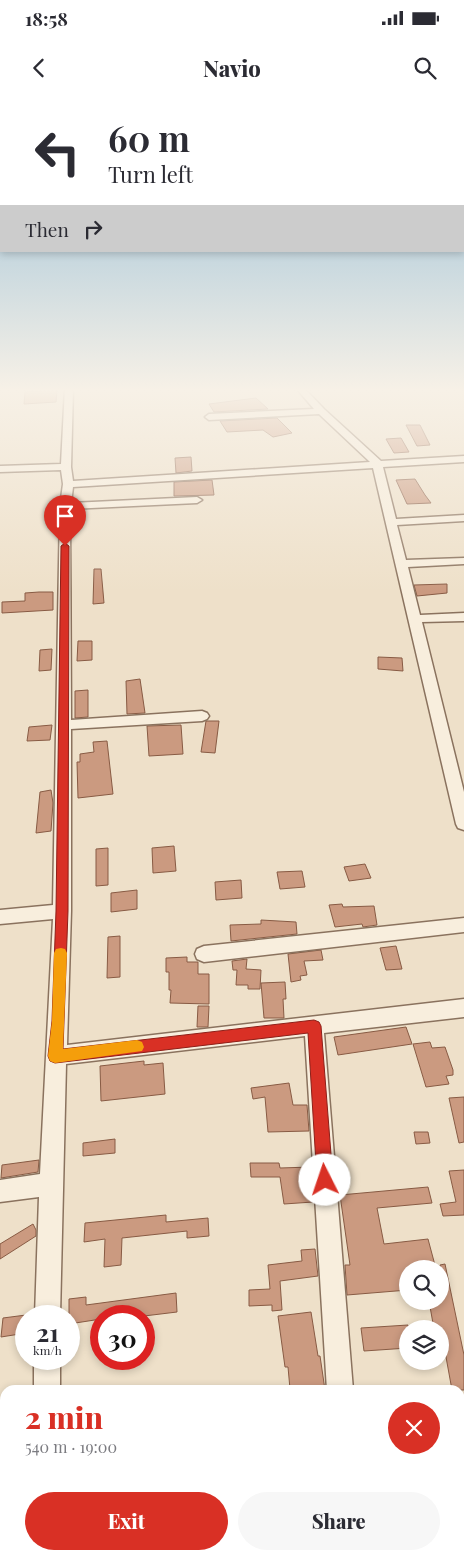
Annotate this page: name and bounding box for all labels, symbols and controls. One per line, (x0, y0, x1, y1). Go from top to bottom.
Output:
text: 18:58 (25, 5, 68, 31)
text: Navio (203, 53, 261, 83)
icon: back (25, 54, 53, 82)
icon: search (411, 54, 439, 82)
text: 60 m (108, 114, 190, 161)
icon: left (25, 120, 90, 185)
text: Turn left (108, 159, 193, 189)
icon: right (79, 215, 107, 243)
text: Then (25, 216, 69, 242)
pin (44, 495, 86, 546)
icon: arrive (51, 502, 79, 530)
position arrow (298, 1153, 350, 1205)
map controls (399, 1260, 449, 1370)
button: search (399, 1260, 449, 1310)
speed limit sign: 30 (90, 1305, 155, 1370)
text: 21 (36, 1315, 59, 1348)
button: layers (399, 1320, 449, 1370)
text: km/h (33, 1342, 62, 1358)
text: 2 min (25, 1397, 103, 1437)
button: close (388, 1402, 440, 1454)
text: 540 m · 19:00 (25, 1436, 117, 1457)
button: Exit (25, 1492, 228, 1550)
button: Share (238, 1492, 440, 1550)

